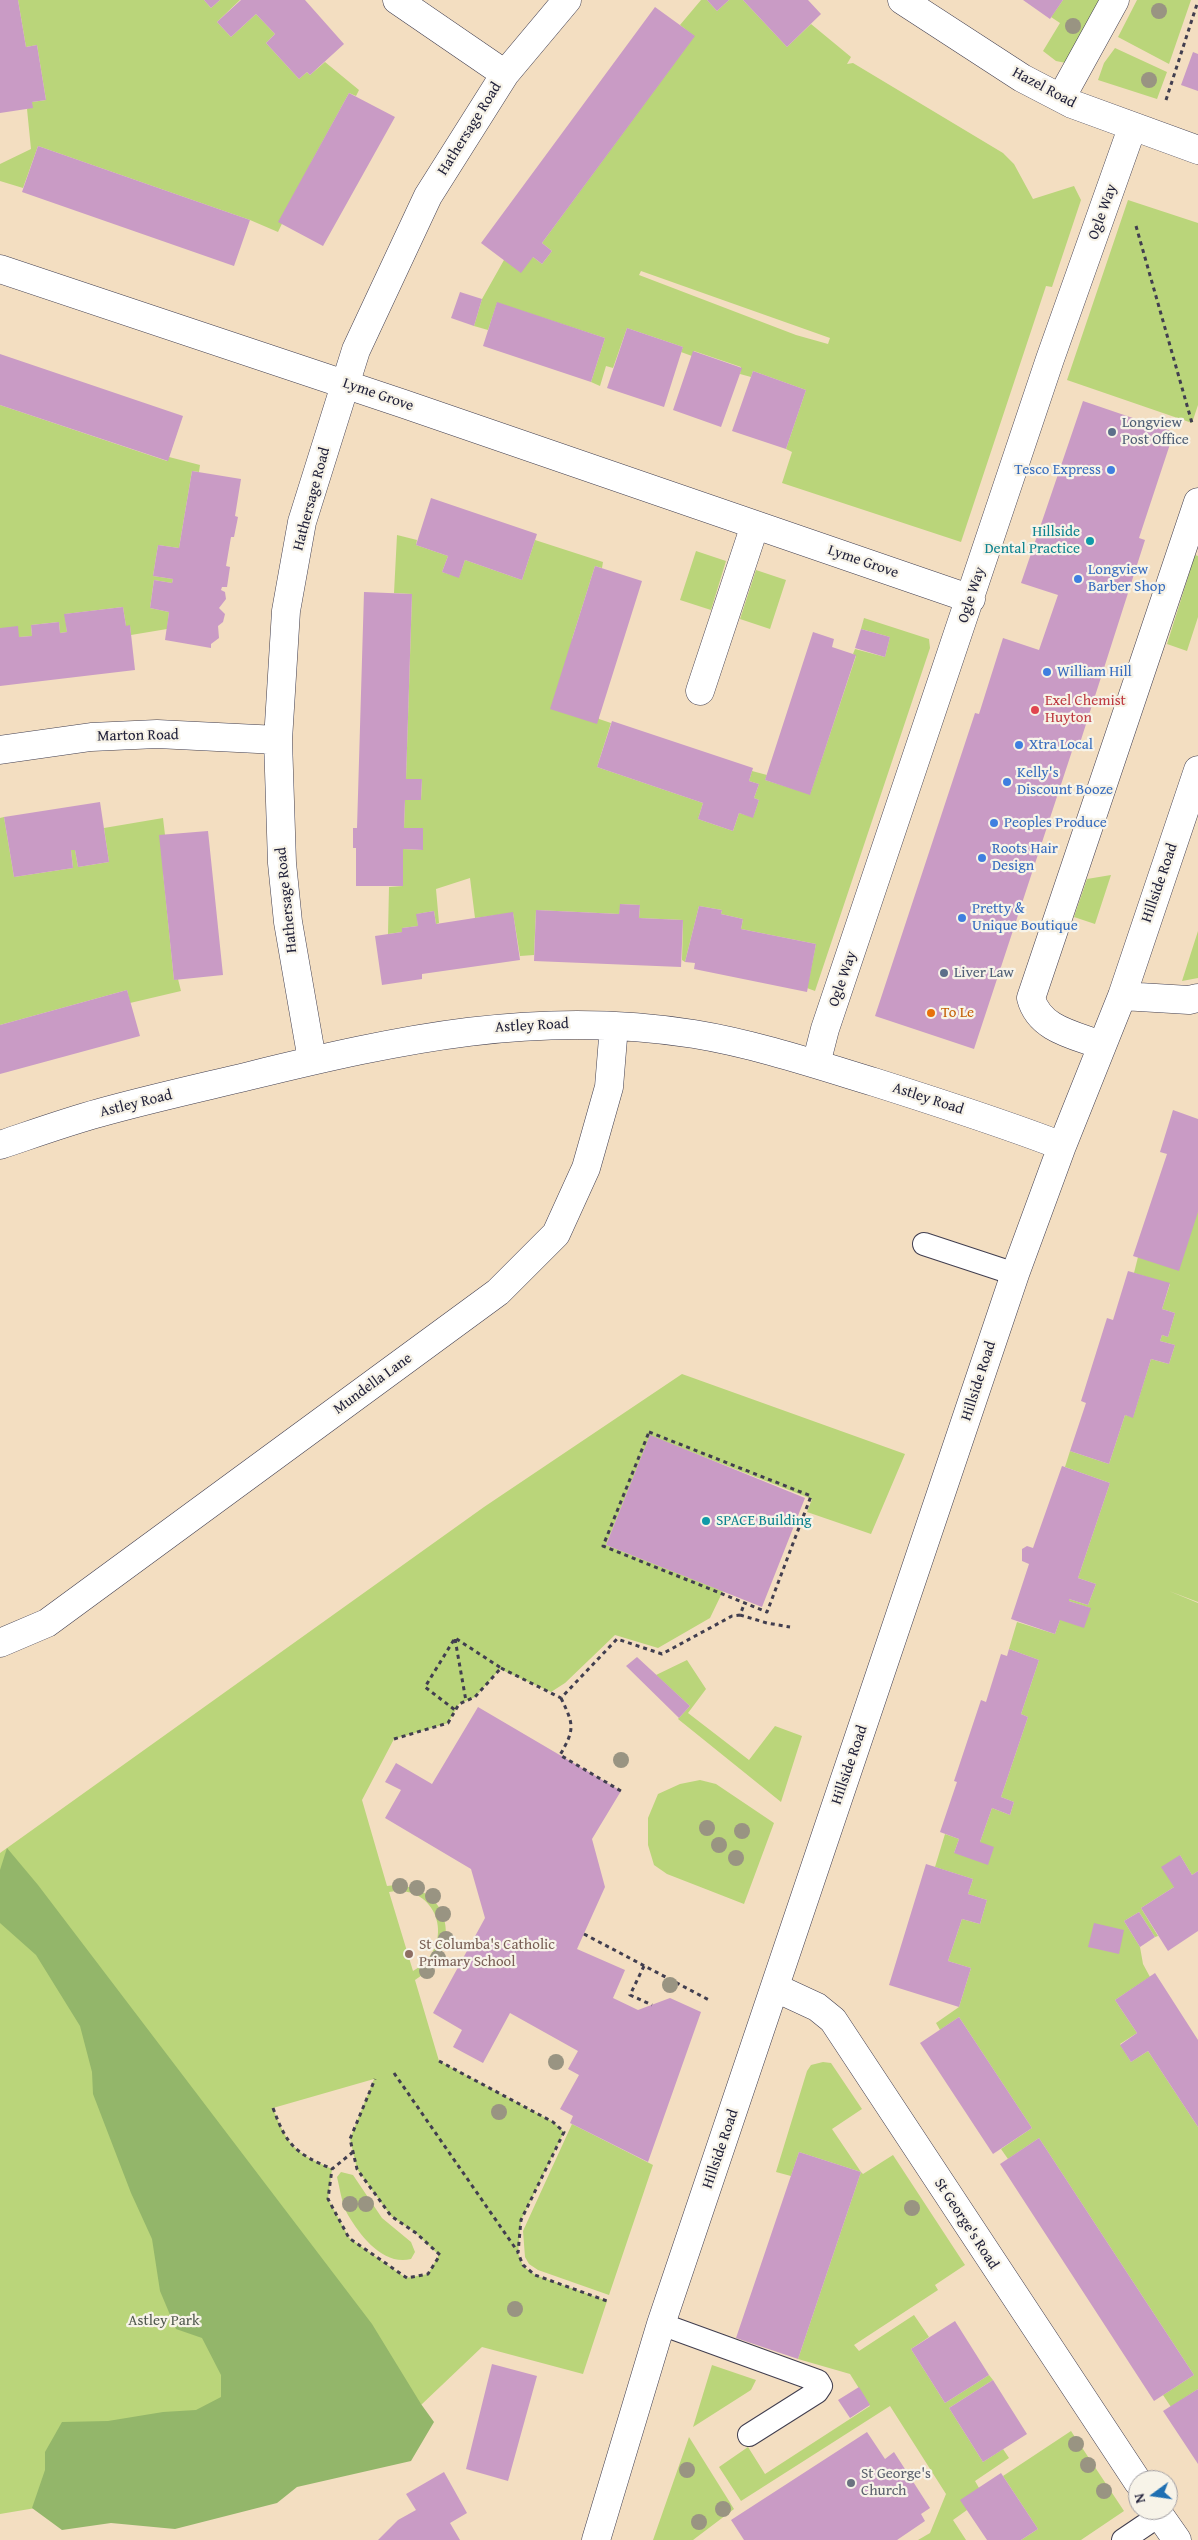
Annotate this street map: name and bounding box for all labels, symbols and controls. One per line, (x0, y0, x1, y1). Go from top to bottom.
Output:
street label: Hazel Road (1009, 64, 1079, 112)
street label: Hathersage Road (434, 79, 506, 179)
street label: Ogle Way (1085, 182, 1121, 242)
street label: Lyme Grove (340, 374, 416, 416)
place label: Longview Post Office (1122, 414, 1189, 449)
marker: Longview Post Office (1106, 426, 1118, 438)
street label: Hathersage Road (290, 445, 334, 553)
place label: Tesco Express (1014, 461, 1101, 479)
marker: Tesco Express (1105, 464, 1117, 476)
place label: Hillside Dental Practice (984, 523, 1080, 558)
marker: Hillside Dental Practice (1084, 535, 1096, 547)
street label: Lyme Grove (825, 541, 901, 583)
place label: Longview Barber Shop (1088, 561, 1166, 596)
street label: Ogle Way (955, 565, 989, 625)
marker: Longview Barber Shop (1072, 573, 1084, 585)
place label: William Hill (1057, 663, 1132, 681)
marker: William Hill (1041, 666, 1053, 678)
place label: Exel Chemist Huyton (1045, 692, 1126, 727)
marker: Exel Chemist Huyton (1029, 704, 1041, 716)
street label: Marton Road (97, 726, 179, 746)
place label: Xtra Local (1029, 736, 1093, 754)
marker: Xtra Local (1013, 739, 1025, 751)
place label: Kelly's Discount Booze (1017, 764, 1113, 799)
marker: Kelly's Discount Booze (1001, 776, 1013, 788)
place label: Peoples Produce (1004, 814, 1107, 832)
marker: Peoples Produce (988, 817, 1000, 829)
place label: Roots Hair Design (992, 840, 1058, 875)
street label: Hillside Road (1138, 841, 1182, 925)
street label: Hathersage Road (272, 846, 302, 954)
marker: Roots Hair Design (976, 852, 988, 864)
place label: Pretty & Unique Boutique (972, 900, 1078, 935)
marker: Pretty & Unique Boutique (956, 912, 968, 924)
street label: Ogle Way (825, 949, 861, 1009)
place label: Liver Law (954, 964, 1014, 982)
marker: Liver Law (938, 967, 950, 979)
place label: To Le (941, 1004, 974, 1022)
marker: To Le (925, 1007, 937, 1019)
street label: Astley Road (495, 1015, 569, 1037)
street label: Astley Road (890, 1079, 966, 1119)
street label: Astley Road (98, 1086, 174, 1122)
street label: Hillside Road (958, 1339, 1000, 1423)
street label: Mundella Lane (330, 1350, 416, 1418)
place label: SPACE Building (716, 1512, 812, 1530)
marker: SPACE Building (700, 1515, 712, 1527)
street label: Hillside Road (828, 1723, 872, 1807)
place label: St Columba's Catholic Primary School (419, 1936, 555, 1971)
marker: St Columba's Catholic Primary School (403, 1948, 415, 1960)
street label: Hillside Road (699, 2107, 743, 2191)
street label: St George's Road (930, 2175, 1002, 2273)
park label: Astley Park (128, 2312, 200, 2330)
place label: St George's Church (861, 2465, 931, 2500)
north arrow (1128, 2470, 1178, 2520)
marker: St George's Church (845, 2477, 857, 2489)
text: N (1129, 2491, 1150, 2505)

